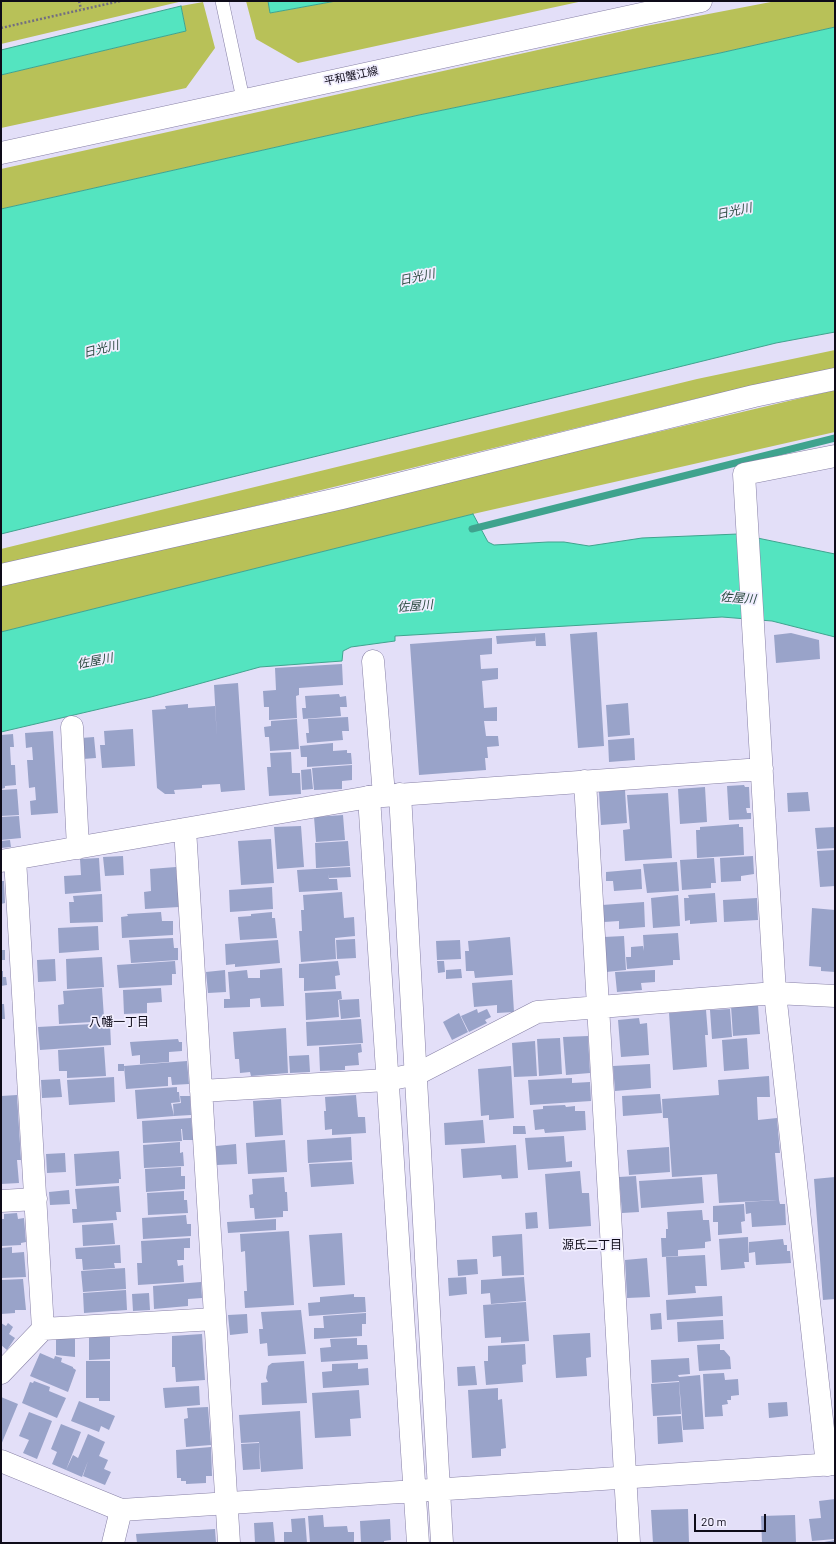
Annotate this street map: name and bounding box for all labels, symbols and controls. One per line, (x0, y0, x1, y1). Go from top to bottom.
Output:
street label: 平和蟹江線 (323, 64, 379, 88)
water label: 日光川 (715, 200, 753, 222)
water label: 日光川 (398, 266, 436, 288)
water label: 日光川 (82, 338, 120, 360)
water label: 佐屋川 (720, 590, 756, 606)
water label: 佐屋川 (396, 597, 434, 615)
water label: 佐屋川 (76, 650, 114, 672)
district label: 八幡一丁目 (89, 1015, 149, 1029)
district label: 源氏二丁目 (562, 1238, 622, 1252)
scale bar (696, 1506, 768, 1532)
text: 20 m (701, 1514, 727, 1528)

